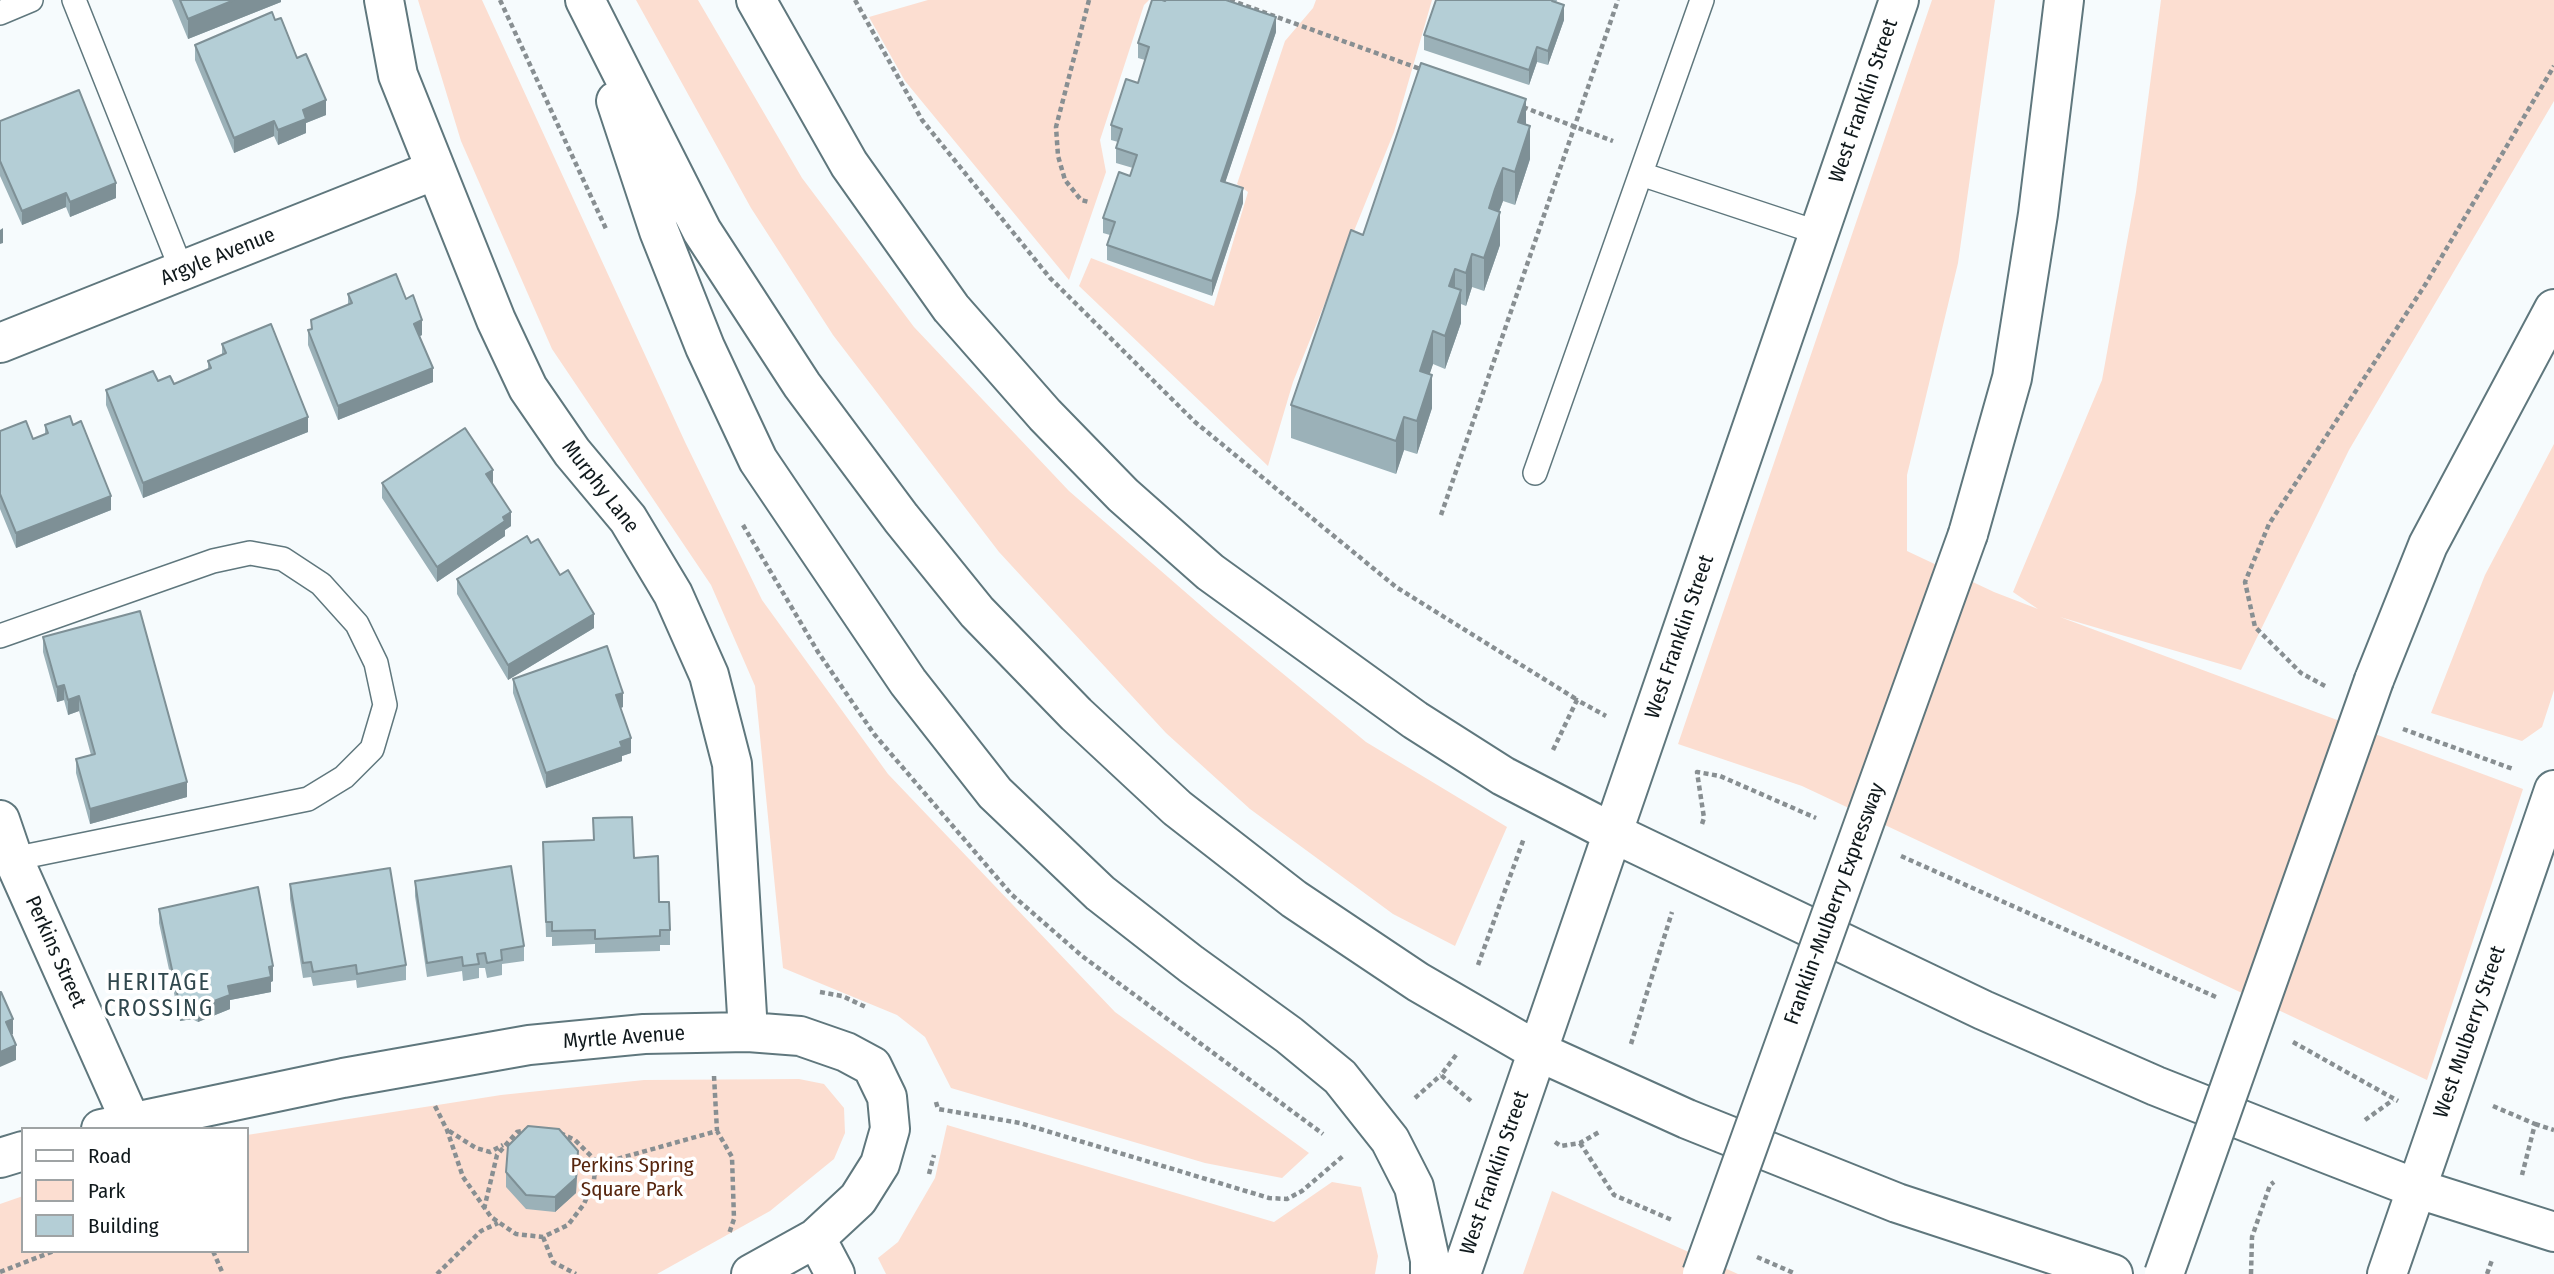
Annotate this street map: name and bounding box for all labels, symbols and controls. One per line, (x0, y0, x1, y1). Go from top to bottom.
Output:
street label: West Franklin Street (1824, 16, 1904, 186)
street label: Argyle Avenue (157, 223, 279, 291)
street label: Murphy Lane (556, 436, 644, 538)
street label: West Franklin Street (1640, 552, 1720, 722)
street label: Franklin-Mulberry Expressway (1779, 780, 1891, 1028)
street label: Perkins Street (19, 892, 91, 1012)
street label: West Mulberry Street (2429, 943, 2511, 1121)
district label: HERITAGE CROSSING (105, 970, 213, 1024)
street label: Myrtle Avenue (562, 1021, 686, 1055)
street label: West Franklin Street (1455, 1088, 1535, 1258)
legend (21, 1127, 248, 1253)
text: Road (88, 1143, 132, 1169)
park label: Perkins Spring Square Park (570, 1153, 694, 1203)
text: Park (88, 1178, 125, 1204)
text: Building (88, 1213, 159, 1239)

